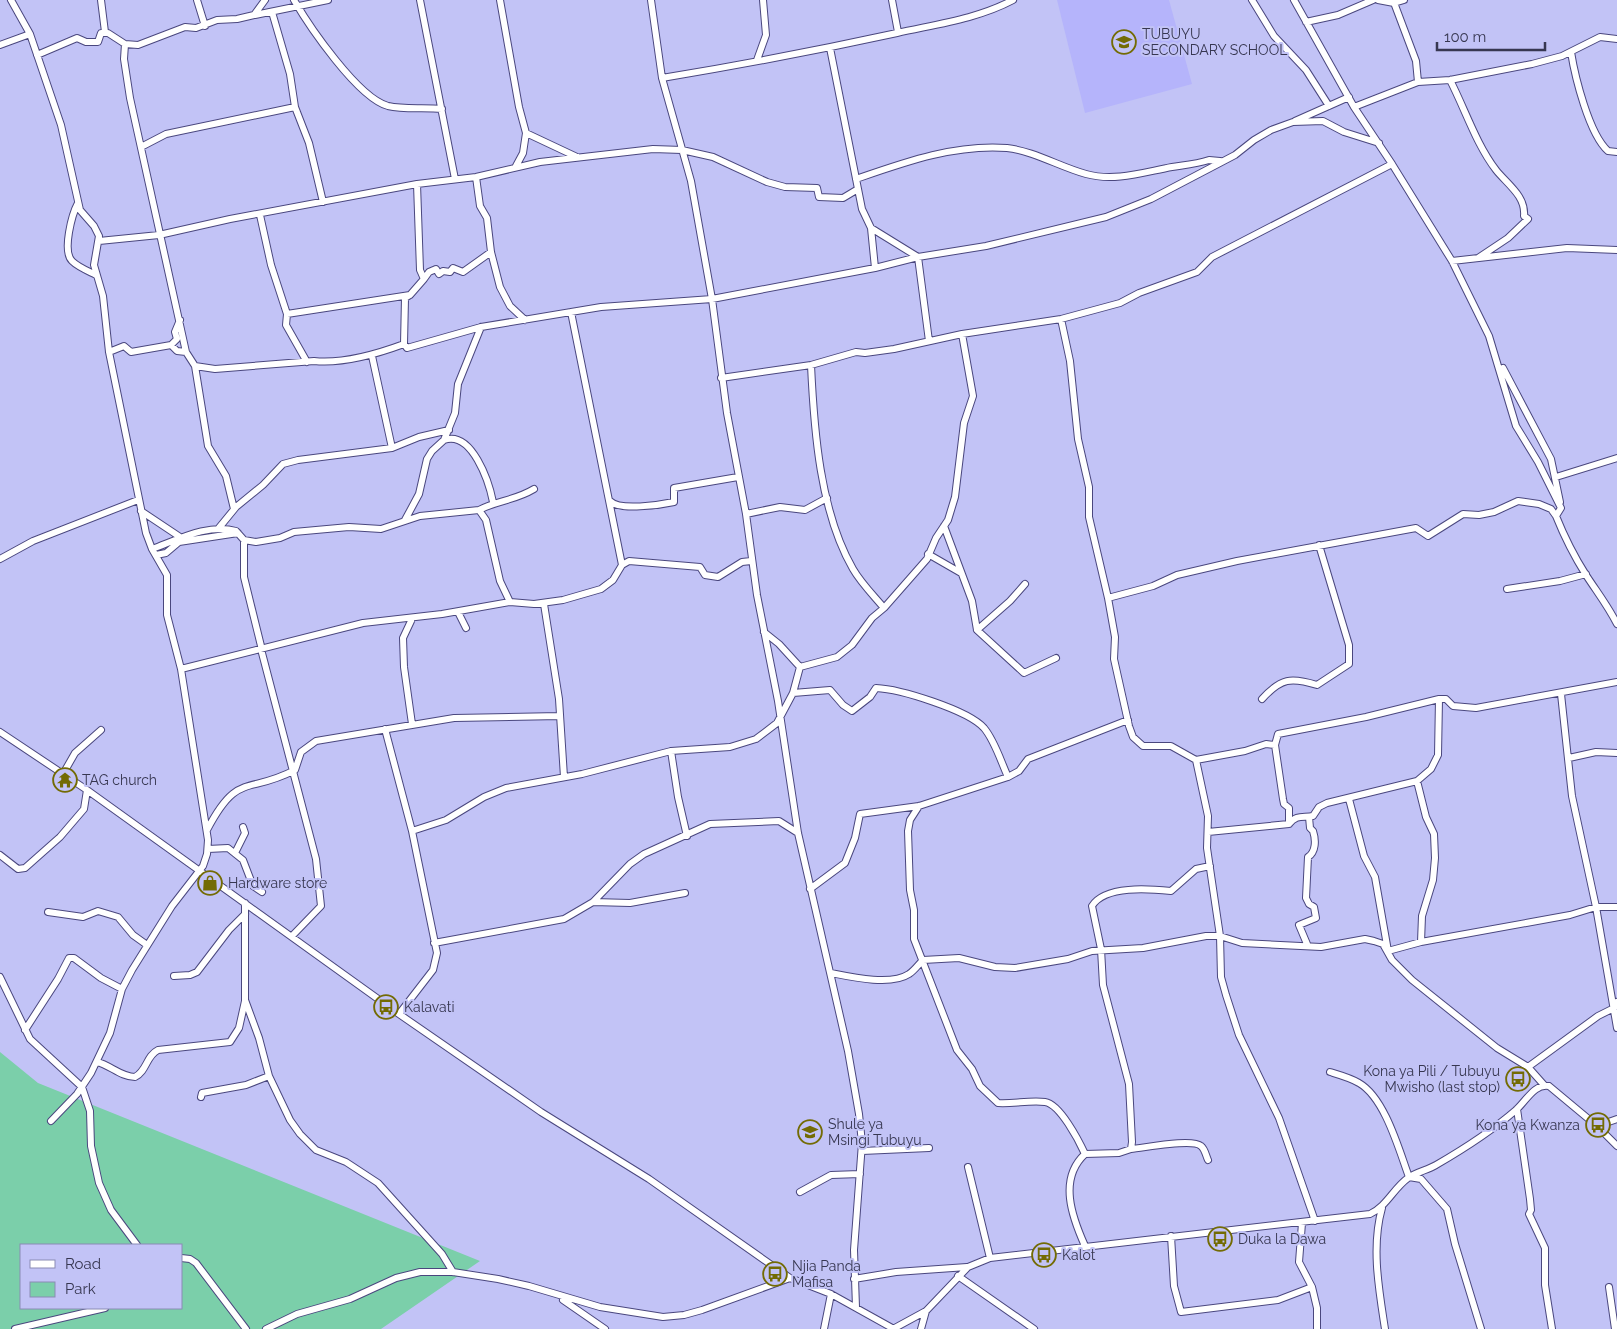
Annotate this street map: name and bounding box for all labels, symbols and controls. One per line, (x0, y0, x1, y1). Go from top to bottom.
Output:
scale bar (1437, 20, 1544, 52)
place label: TUBUYU SECONDARY SCHOOL (1142, 26, 1287, 58)
text: 100 m (1444, 28, 1486, 46)
school or university icon: TUBUYU SECONDARY SCHOOL (1111, 29, 1137, 55)
temple icon: TAG church (52, 767, 78, 793)
place label: TAG church (82, 772, 157, 788)
shop icon: Hardware store (197, 870, 223, 896)
place label: Hardware store (228, 875, 327, 891)
bus stop icon: Kalavati (373, 994, 399, 1020)
place label: Kalavati (404, 999, 454, 1015)
place label: Kona ya Pili / Tubuyu Mwisho (last stop) (1363, 1063, 1500, 1095)
bus stop icon: Kona ya Pili / Tubuyu Mwisho (last stop) (1505, 1066, 1531, 1092)
bus stop icon: Kona ya Kwanza (1585, 1112, 1611, 1138)
place label: Shule ya Msingi Tubuyu (828, 1116, 922, 1148)
place label: Kona ya Kwanza (1476, 1117, 1580, 1133)
school or university icon: Shule ya Msingi Tubuyu (797, 1119, 823, 1145)
bus stop icon: Duka la Dawa (1207, 1226, 1233, 1252)
place label: Duka la Dawa (1238, 1231, 1326, 1247)
bus stop icon: Kalot (1031, 1242, 1057, 1268)
legend (20, 1244, 182, 1309)
place label: Kalot (1062, 1247, 1096, 1263)
text: Road (65, 1255, 101, 1273)
place label: Njia Panda Mafisa (792, 1258, 861, 1290)
bus stop icon: Njia Panda Mafisa (762, 1261, 788, 1287)
text: Park (65, 1280, 96, 1298)

